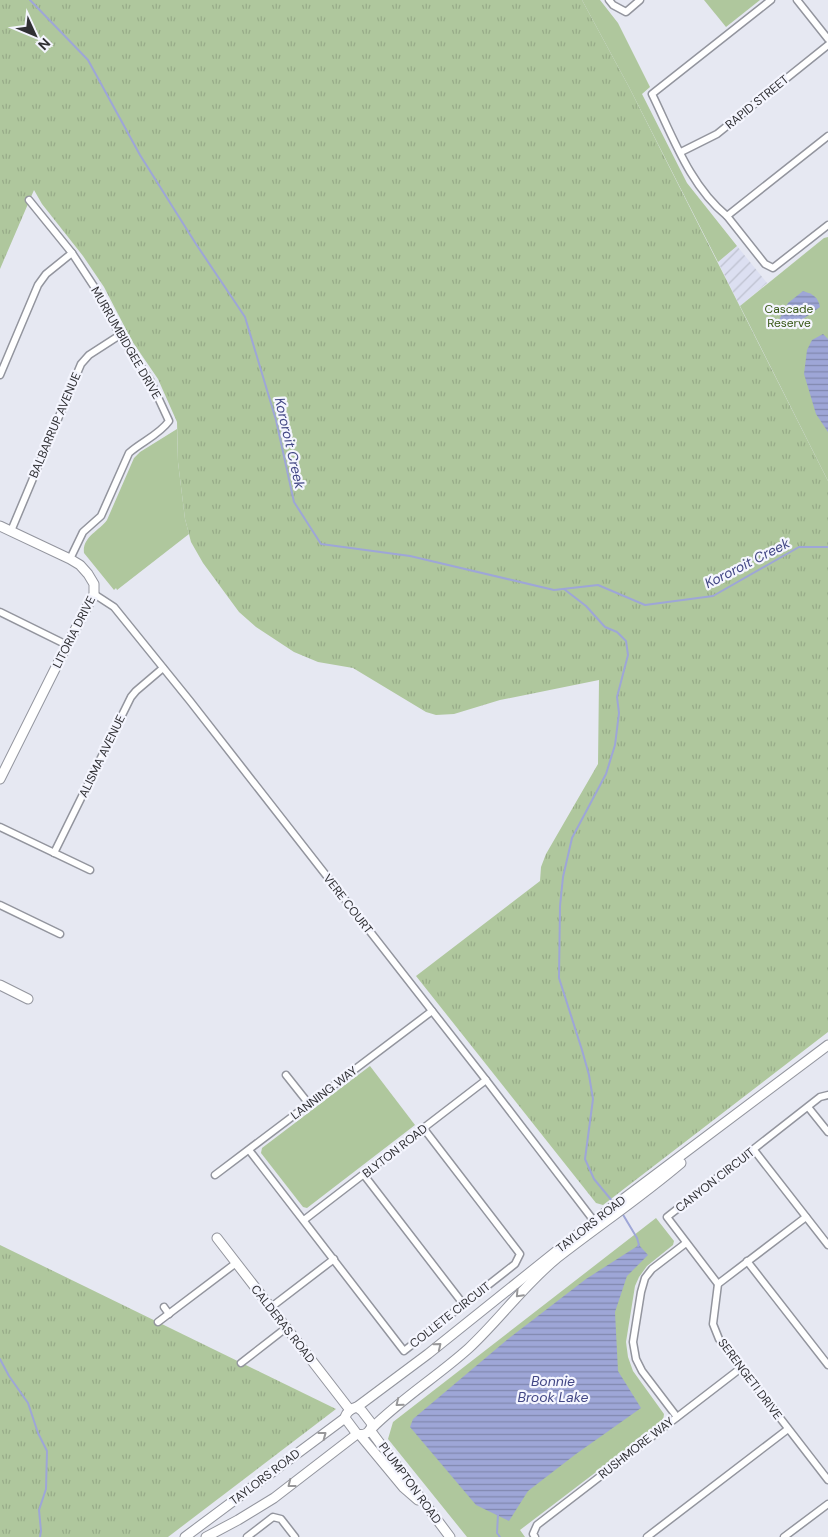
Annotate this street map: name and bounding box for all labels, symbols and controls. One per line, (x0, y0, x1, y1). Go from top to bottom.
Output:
north arrow (10, 10, 60, 60)
text: N (34, 34, 54, 54)
street label: RAPID STREET (722, 71, 792, 133)
street label: MURRUMBIDGEE DRIVE (87, 284, 165, 402)
park label: Cascade Reserve (765, 301, 814, 331)
street label: BALBARRUP AVENUE (26, 370, 85, 480)
water label: Kororoit Creek (271, 396, 309, 491)
water label: Kororoit Creek (701, 533, 793, 592)
street label: LITORIA DRIVE (49, 593, 99, 671)
street label: ALISMA AVENUE (75, 712, 129, 800)
street label: VERE COURT (320, 871, 376, 937)
street label: LANNING WAY (288, 1063, 360, 1123)
street label: BLYTON ROAD (359, 1121, 431, 1181)
street label: CANYON CIRCUIT (672, 1144, 758, 1216)
street label: TAYLORS ROAD (553, 1192, 629, 1256)
street label: COLLETE CIRCUIT (406, 1278, 494, 1352)
street label: CALDERAS ROAD (247, 1282, 319, 1366)
one-way arrow (516, 1289, 525, 1298)
street label: SERENGETI DRIVE (714, 1335, 786, 1423)
one-way arrow (432, 1343, 441, 1351)
water label: Bonnie Brook Lake (517, 1372, 589, 1406)
one-way arrow (395, 1397, 405, 1406)
street label: RUSHMORE WAY (595, 1414, 677, 1482)
one-way arrow (317, 1432, 326, 1440)
street label: PLUMPTON ROAD (375, 1439, 445, 1527)
street label: TAYLORS ROAD (227, 1445, 303, 1509)
one-way arrow (287, 1479, 296, 1488)

